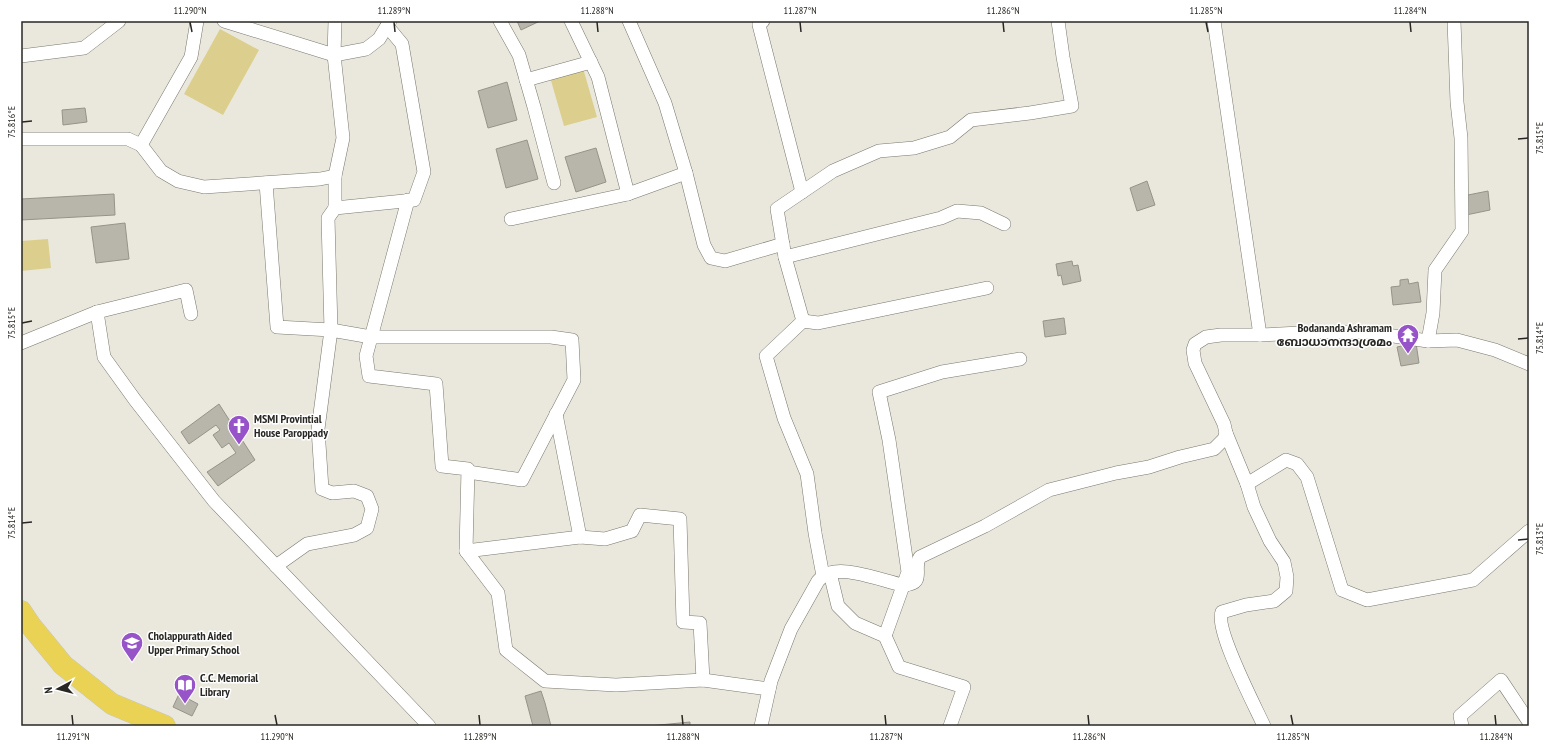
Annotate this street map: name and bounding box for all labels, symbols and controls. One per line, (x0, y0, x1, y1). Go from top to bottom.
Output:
text: 11.290°N (173, 4, 207, 17)
text: 11.289°N (377, 4, 411, 17)
text: 11.288°N (580, 4, 614, 17)
text: 11.287°N (783, 4, 817, 17)
text: 11.286°N (986, 4, 1020, 17)
text: 11.285°N (1189, 4, 1223, 17)
text: 11.284°N (1393, 4, 1427, 17)
text: 75.816°E (5, 106, 18, 138)
text: 75.815°E (1533, 122, 1546, 154)
text: 75.815°E (5, 307, 18, 339)
place label: Bodananda Ashramam ബോധാനന്ദാശ്രമം (1277, 320, 1392, 349)
temple icon: Bodananda Ashramam ബോധാനന്ദാശ്രമം (1395, 322, 1421, 355)
text: 75.814°E (1533, 322, 1546, 354)
place label: MSMI Provintial House Paroppady (254, 411, 328, 440)
church icon: MSMI Provintial House Paroppady (226, 413, 252, 446)
text: 75.814°E (5, 507, 18, 539)
text: 75.813°E (1533, 523, 1546, 555)
place label: Cholappurath Aided Upper Primary School (148, 628, 240, 657)
school or university icon: Cholappurath Aided Upper Primary School (119, 630, 145, 663)
north arrow (38, 669, 78, 709)
place label: C.C. Memorial Library (200, 670, 258, 699)
library icon: C.C. Memorial Library (172, 672, 198, 705)
text: N (41, 686, 55, 694)
text: 11.291°N (56, 730, 90, 743)
text: 11.290°N (260, 730, 294, 743)
text: 11.289°N (463, 730, 497, 743)
text: 11.288°N (666, 730, 700, 743)
text: 11.287°N (869, 730, 903, 743)
text: 11.286°N (1072, 730, 1106, 743)
text: 11.285°N (1276, 730, 1310, 743)
text: 11.284°N (1479, 730, 1513, 743)

